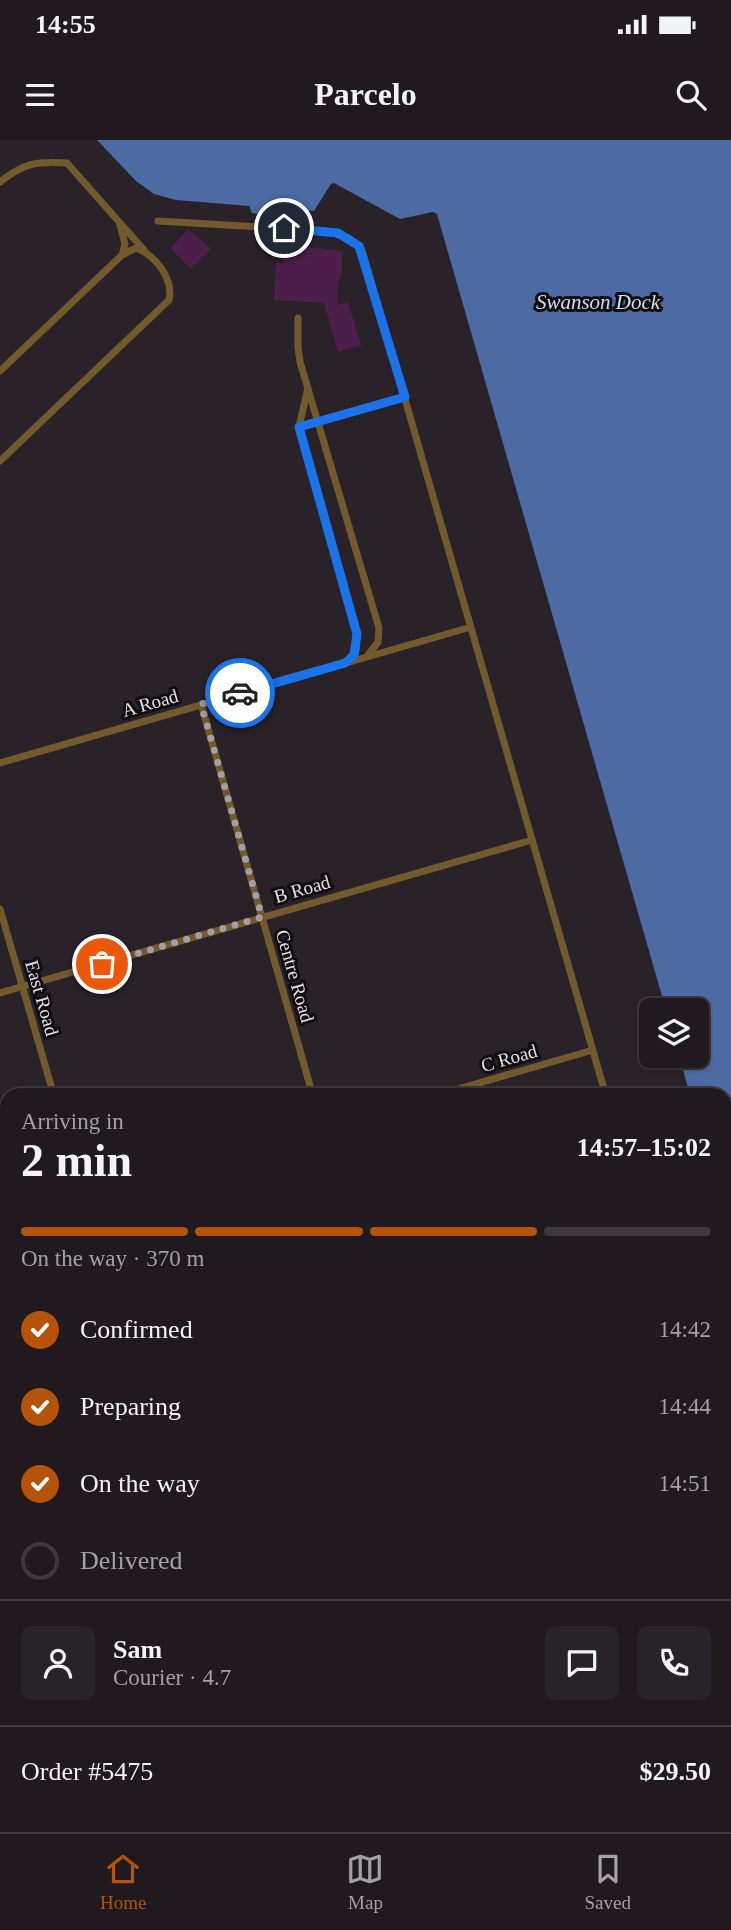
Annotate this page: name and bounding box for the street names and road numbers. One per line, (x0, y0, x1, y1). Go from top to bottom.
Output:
street label: A Road (119, 685, 181, 721)
street label: B Road (271, 871, 333, 907)
street label: Centre Road (272, 927, 318, 1025)
street label: East Road (21, 958, 63, 1039)
street label: C Road (478, 1040, 540, 1076)

